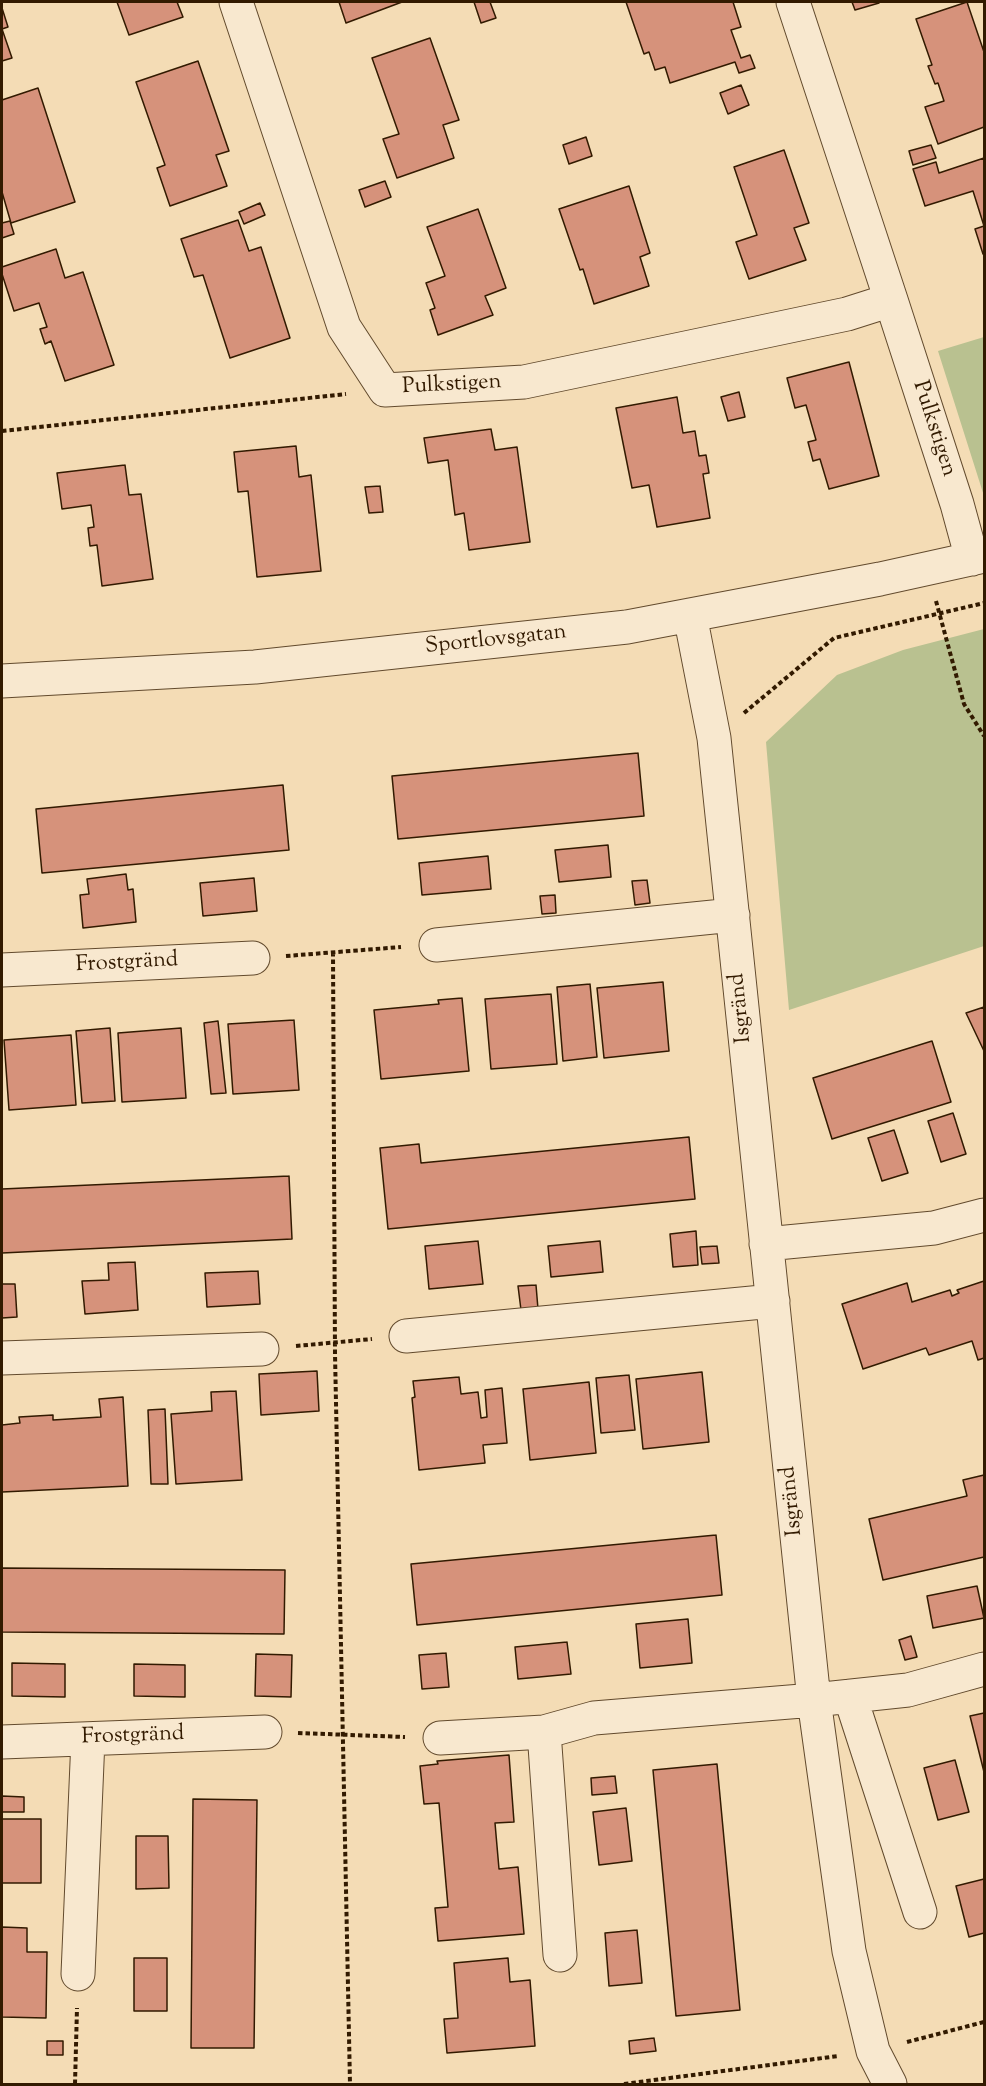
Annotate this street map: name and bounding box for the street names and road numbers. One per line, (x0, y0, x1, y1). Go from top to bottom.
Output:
street label: Pulkstigen (402, 370, 502, 402)
street label: Pulkstigen (905, 378, 961, 480)
street label: Sportlovsgatan (424, 620, 568, 662)
street label: Frostgränd (75, 948, 179, 980)
street label: Isgränd (725, 972, 759, 1044)
street label: Isgränd (776, 1465, 810, 1537)
street label: Frostgränd (81, 1722, 185, 1752)

